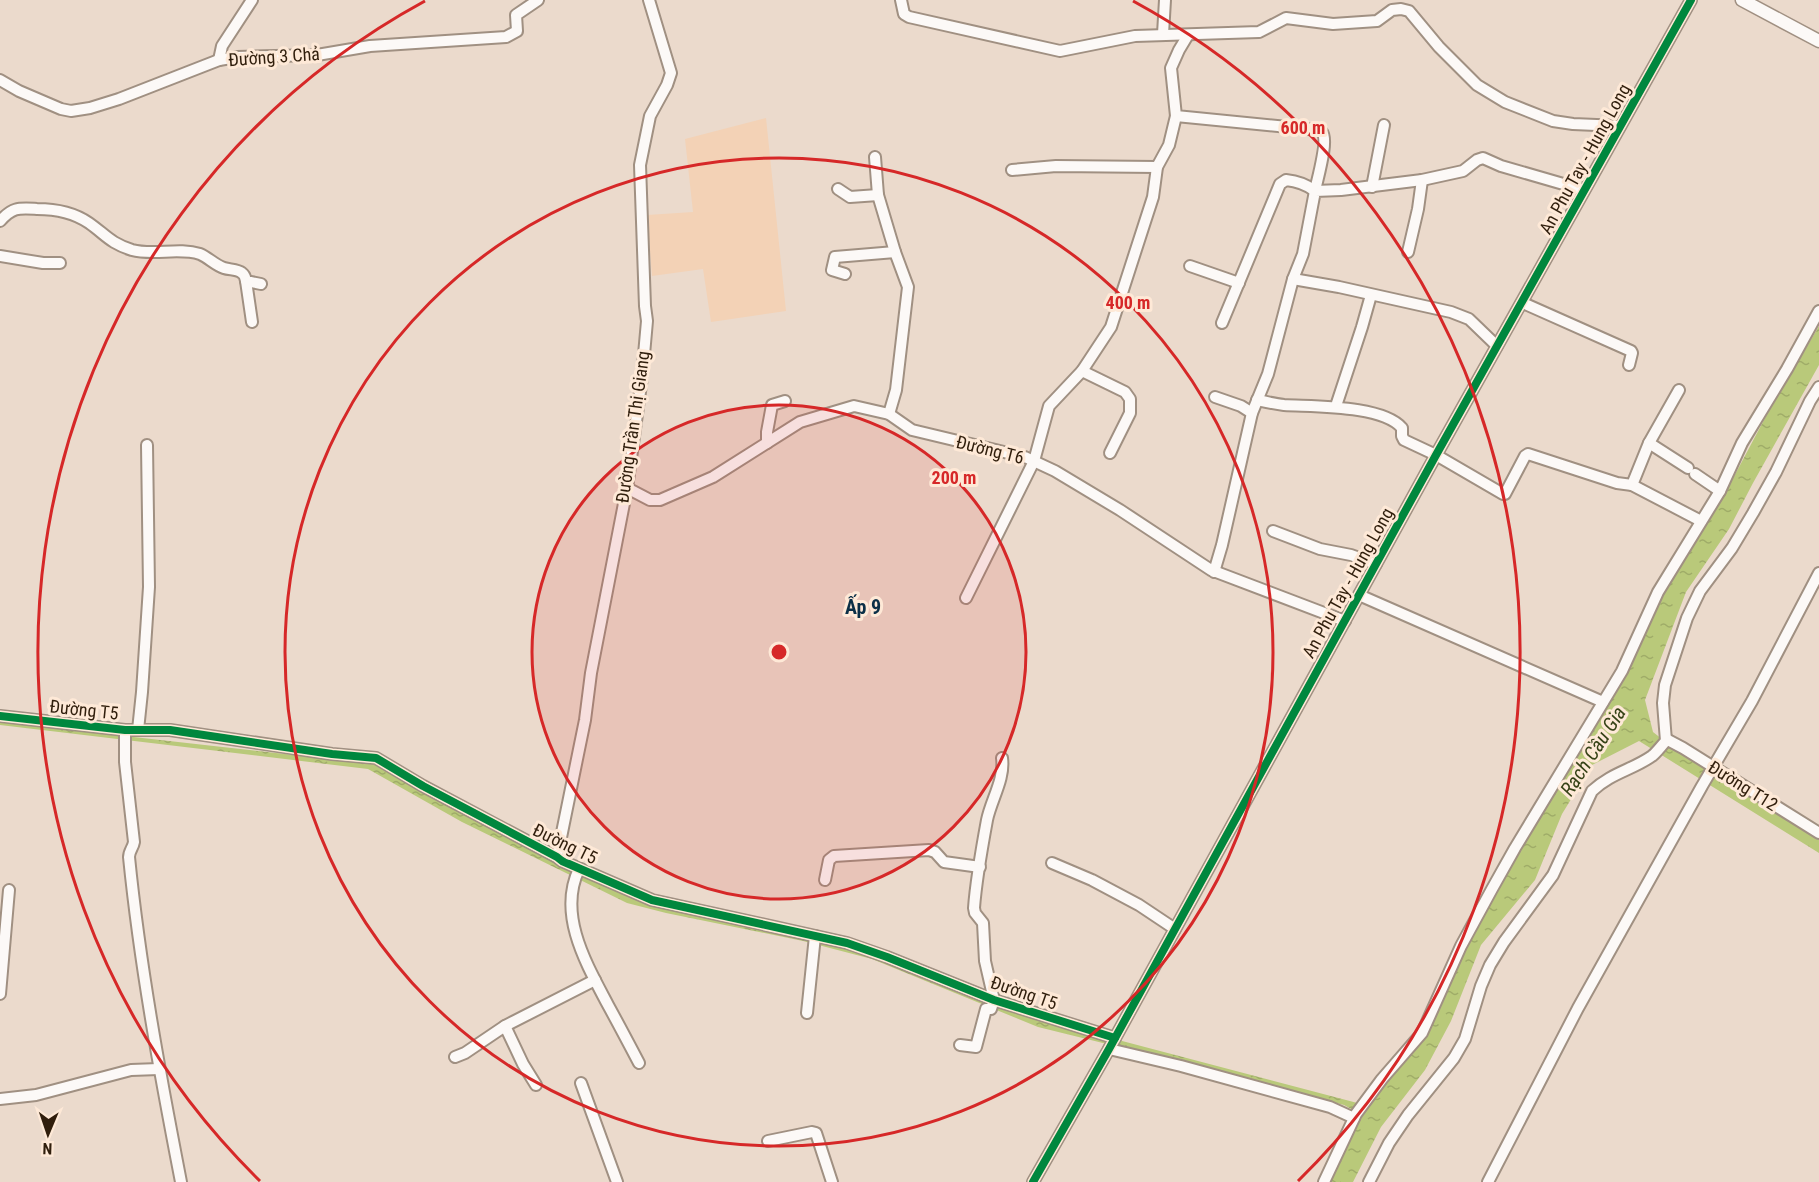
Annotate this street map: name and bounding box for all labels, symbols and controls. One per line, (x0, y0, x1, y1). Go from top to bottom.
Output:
street label: Đường 3 Chả (227, 43, 320, 70)
street label: An Phu Tay - Hung Long (1535, 80, 1635, 237)
text: 600 m (1281, 117, 1325, 138)
text: 400 m (1106, 292, 1150, 313)
street label: Đường Trần Thị Giang (611, 350, 654, 504)
street label: Đường T6 (954, 431, 1026, 468)
text: 200 m (932, 467, 976, 488)
street label: An Phu Tay - Hung Long (1298, 504, 1398, 661)
district label: Ấp 9 (845, 594, 881, 619)
centre of rings (769, 642, 789, 662)
street label: Đường T5 (49, 695, 120, 724)
water label: Rạch Cầu Gia (1555, 702, 1631, 800)
street label: Đường T12 (1705, 756, 1782, 815)
street label: Đường T5 (530, 819, 601, 868)
street label: Đường T5 (988, 971, 1060, 1014)
north arrow (18, 1104, 78, 1164)
text: N (42, 1139, 53, 1158)

